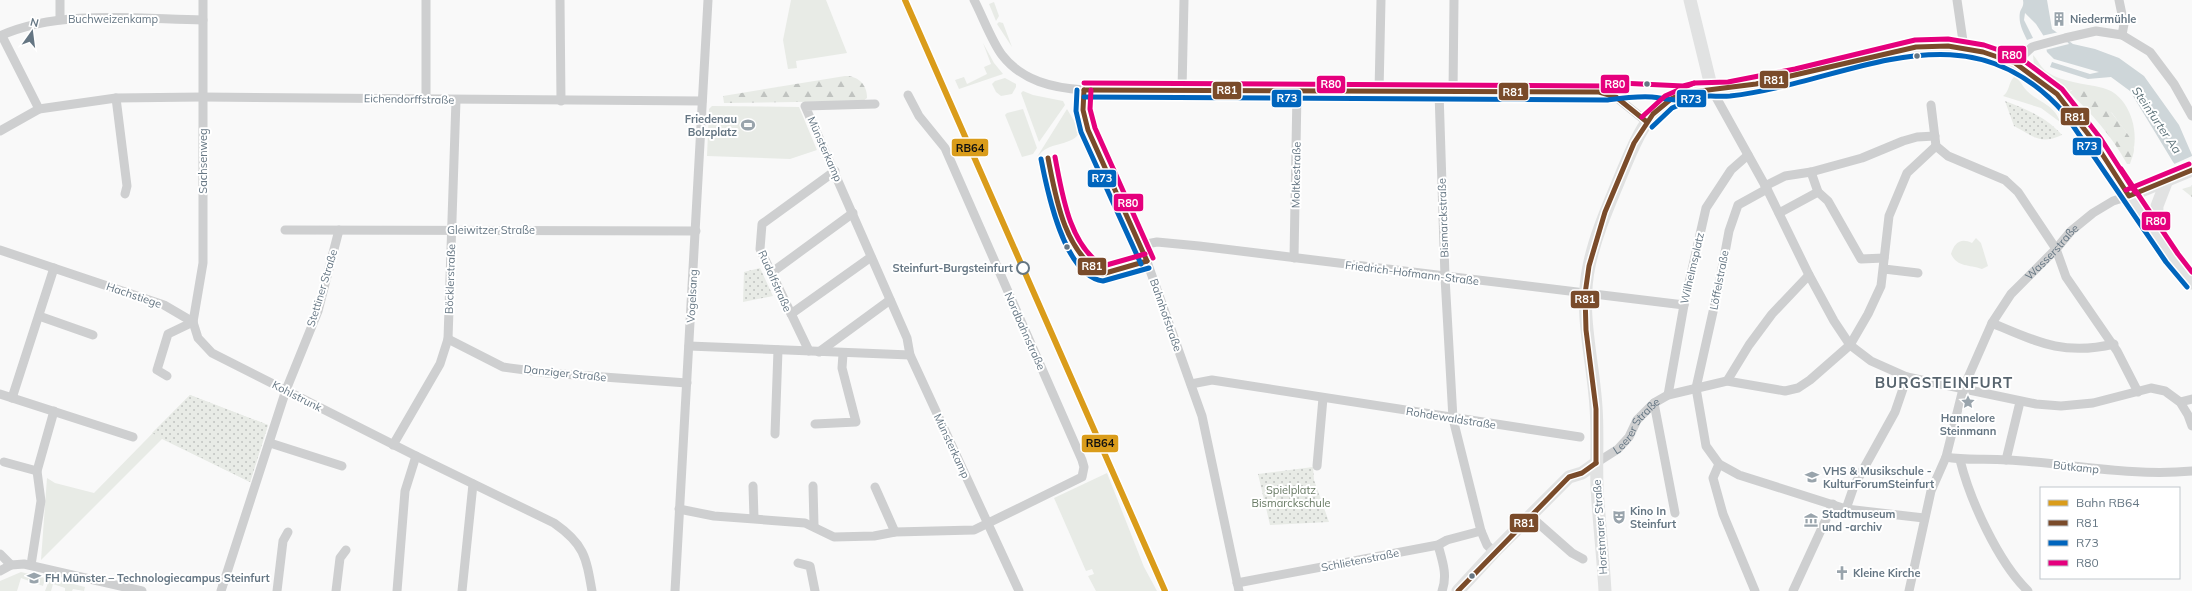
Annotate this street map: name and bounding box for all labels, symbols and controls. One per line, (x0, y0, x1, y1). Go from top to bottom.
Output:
building icon: Niedermühle (2051, 11, 2067, 27)
north arrow (12, 12, 52, 52)
street label: Buchweizenkamp (68, 12, 159, 26)
place label: Niedermühle (2070, 12, 2136, 26)
text: N (29, 14, 40, 30)
line badge: R80 (1997, 45, 2027, 64)
text: R80 (2002, 48, 2023, 62)
unlabelled marker (1912, 51, 1922, 61)
line badge: R81 (1759, 70, 1789, 89)
text: R81 (1764, 73, 1785, 87)
line badge: R80 (1600, 74, 1630, 94)
line badge: R80 (1316, 75, 1346, 94)
text: R80 (1321, 77, 1342, 91)
text: R80 (1605, 77, 1626, 91)
unlabelled marker (1642, 79, 1652, 89)
line badge: R81 (1212, 81, 1242, 100)
line badge: R81 (1498, 82, 1529, 101)
text: R81 (1217, 83, 1238, 97)
water label: Steinfurter Aa (2129, 84, 2185, 156)
text: R81 (1503, 85, 1524, 99)
line badge: R73 (1271, 89, 1302, 108)
line badge: R73 (1676, 89, 1707, 108)
street label: Eichendorffstraße (364, 91, 454, 107)
text: R73 (1277, 91, 1298, 105)
text: R73 (1681, 92, 1702, 106)
line badge: R81 (2060, 107, 2090, 126)
text: R81 (2065, 110, 2086, 124)
place label: Friedenau Bolzplatz (685, 112, 737, 139)
street label: Münsterkamp (804, 114, 846, 184)
sports icon: Friedenau Bolzplatz (740, 117, 756, 133)
street label: Sachsenweg (196, 128, 210, 194)
line badge: R73 (2072, 137, 2102, 156)
line badge: RB64 (951, 138, 989, 157)
text: R73 (2077, 139, 2098, 153)
text: RB64 (956, 141, 985, 155)
street label: Moltkestraße (1288, 142, 1304, 208)
line badge: R73 (1087, 169, 1117, 188)
text: R73 (1092, 171, 1113, 185)
street label: Bismarckstraße (1435, 178, 1451, 258)
line badge: R80 (1113, 193, 1144, 212)
text: R80 (1118, 196, 1139, 210)
line badge: R80 (2141, 211, 2171, 231)
text: R80 (2146, 214, 2167, 228)
street label: Wasserstraße (2022, 221, 2081, 283)
street label: Gleiwitzer Straße (447, 223, 535, 237)
street label: Wilhelmsplatz (1677, 231, 1707, 305)
unlabelled marker (1062, 242, 1072, 252)
street label: Böcklerstraße (442, 244, 458, 314)
street label: Stettiner Straße (304, 248, 340, 328)
street label: Rudolfstraße (755, 248, 795, 314)
street label: Löffelstraße (1706, 249, 1732, 311)
line badge: R81 (1077, 257, 1107, 276)
street label: Friedrich-Hofmann-Straße (1344, 258, 1480, 288)
text: R81 (1082, 259, 1103, 273)
place label: Steinfurt-Burgsteinfurt (892, 261, 1013, 275)
marker: Steinfurt-Burgsteinfurt (1016, 261, 1030, 275)
street label: Vogelsang (684, 269, 700, 323)
street label: Bahnhofstraße (1147, 277, 1185, 353)
street label: Hachstiege (105, 279, 163, 311)
street label: Nordbahnstraße (1002, 290, 1048, 372)
line badge: R81 (1570, 290, 1600, 309)
text: R81 (1575, 292, 1596, 306)
street label: Danziger Straße (523, 362, 607, 384)
district label: BURGSTEINFURT (1875, 373, 2013, 392)
street label: Kohlstrunk (270, 378, 324, 415)
street label: Leerer Straße (1610, 394, 1662, 457)
place icon: Hannelore Steinmann (1960, 394, 1976, 410)
street label: Rohdewaldstraße (1405, 404, 1497, 432)
street label: Münsterkamp (931, 411, 973, 481)
place label: Hannelore Steinmann (1940, 411, 1996, 438)
line badge: RB64 (1081, 434, 1119, 453)
text: RB64 (1086, 436, 1115, 450)
street label: Bütkamp (2052, 458, 2100, 476)
place label: VHS & Musikschule - KulturForumSteinfurt (1822, 464, 1934, 491)
school or university icon: VHS & Musikschule - KulturForumSteinfurt (1804, 469, 1820, 485)
street label: Horstmarer Straße (1590, 479, 1610, 575)
park label: Spielplatz Bismarckschule (1251, 483, 1331, 510)
legend (2040, 487, 2180, 579)
text: Bahn RB64 (2076, 495, 2139, 510)
place label: Kino In Steinfurt (1630, 504, 1676, 531)
place label: Stadtmuseum und -archiv (1822, 507, 1896, 534)
theatre icon: Kino In Steinfurt (1611, 509, 1627, 525)
museum icon: Stadtmuseum und -archiv (1803, 512, 1819, 528)
line badge: R81 (1509, 513, 1539, 533)
text: R81 (2076, 515, 2099, 530)
text: R81 (1514, 516, 1535, 530)
text: R73 (2076, 535, 2099, 550)
street label: Schlietenstraße (1320, 546, 1400, 574)
text: R80 (2076, 555, 2099, 570)
church icon: Kleine Kirche (1834, 565, 1850, 581)
place label: Kleine Kirche (1853, 566, 1920, 580)
school or university icon: FH Münster – Technologiecampus Steinfurt (26, 570, 42, 586)
place label: FH Münster – Technologiecampus Steinfurt (45, 571, 270, 585)
unlabelled marker (1467, 571, 1477, 581)

